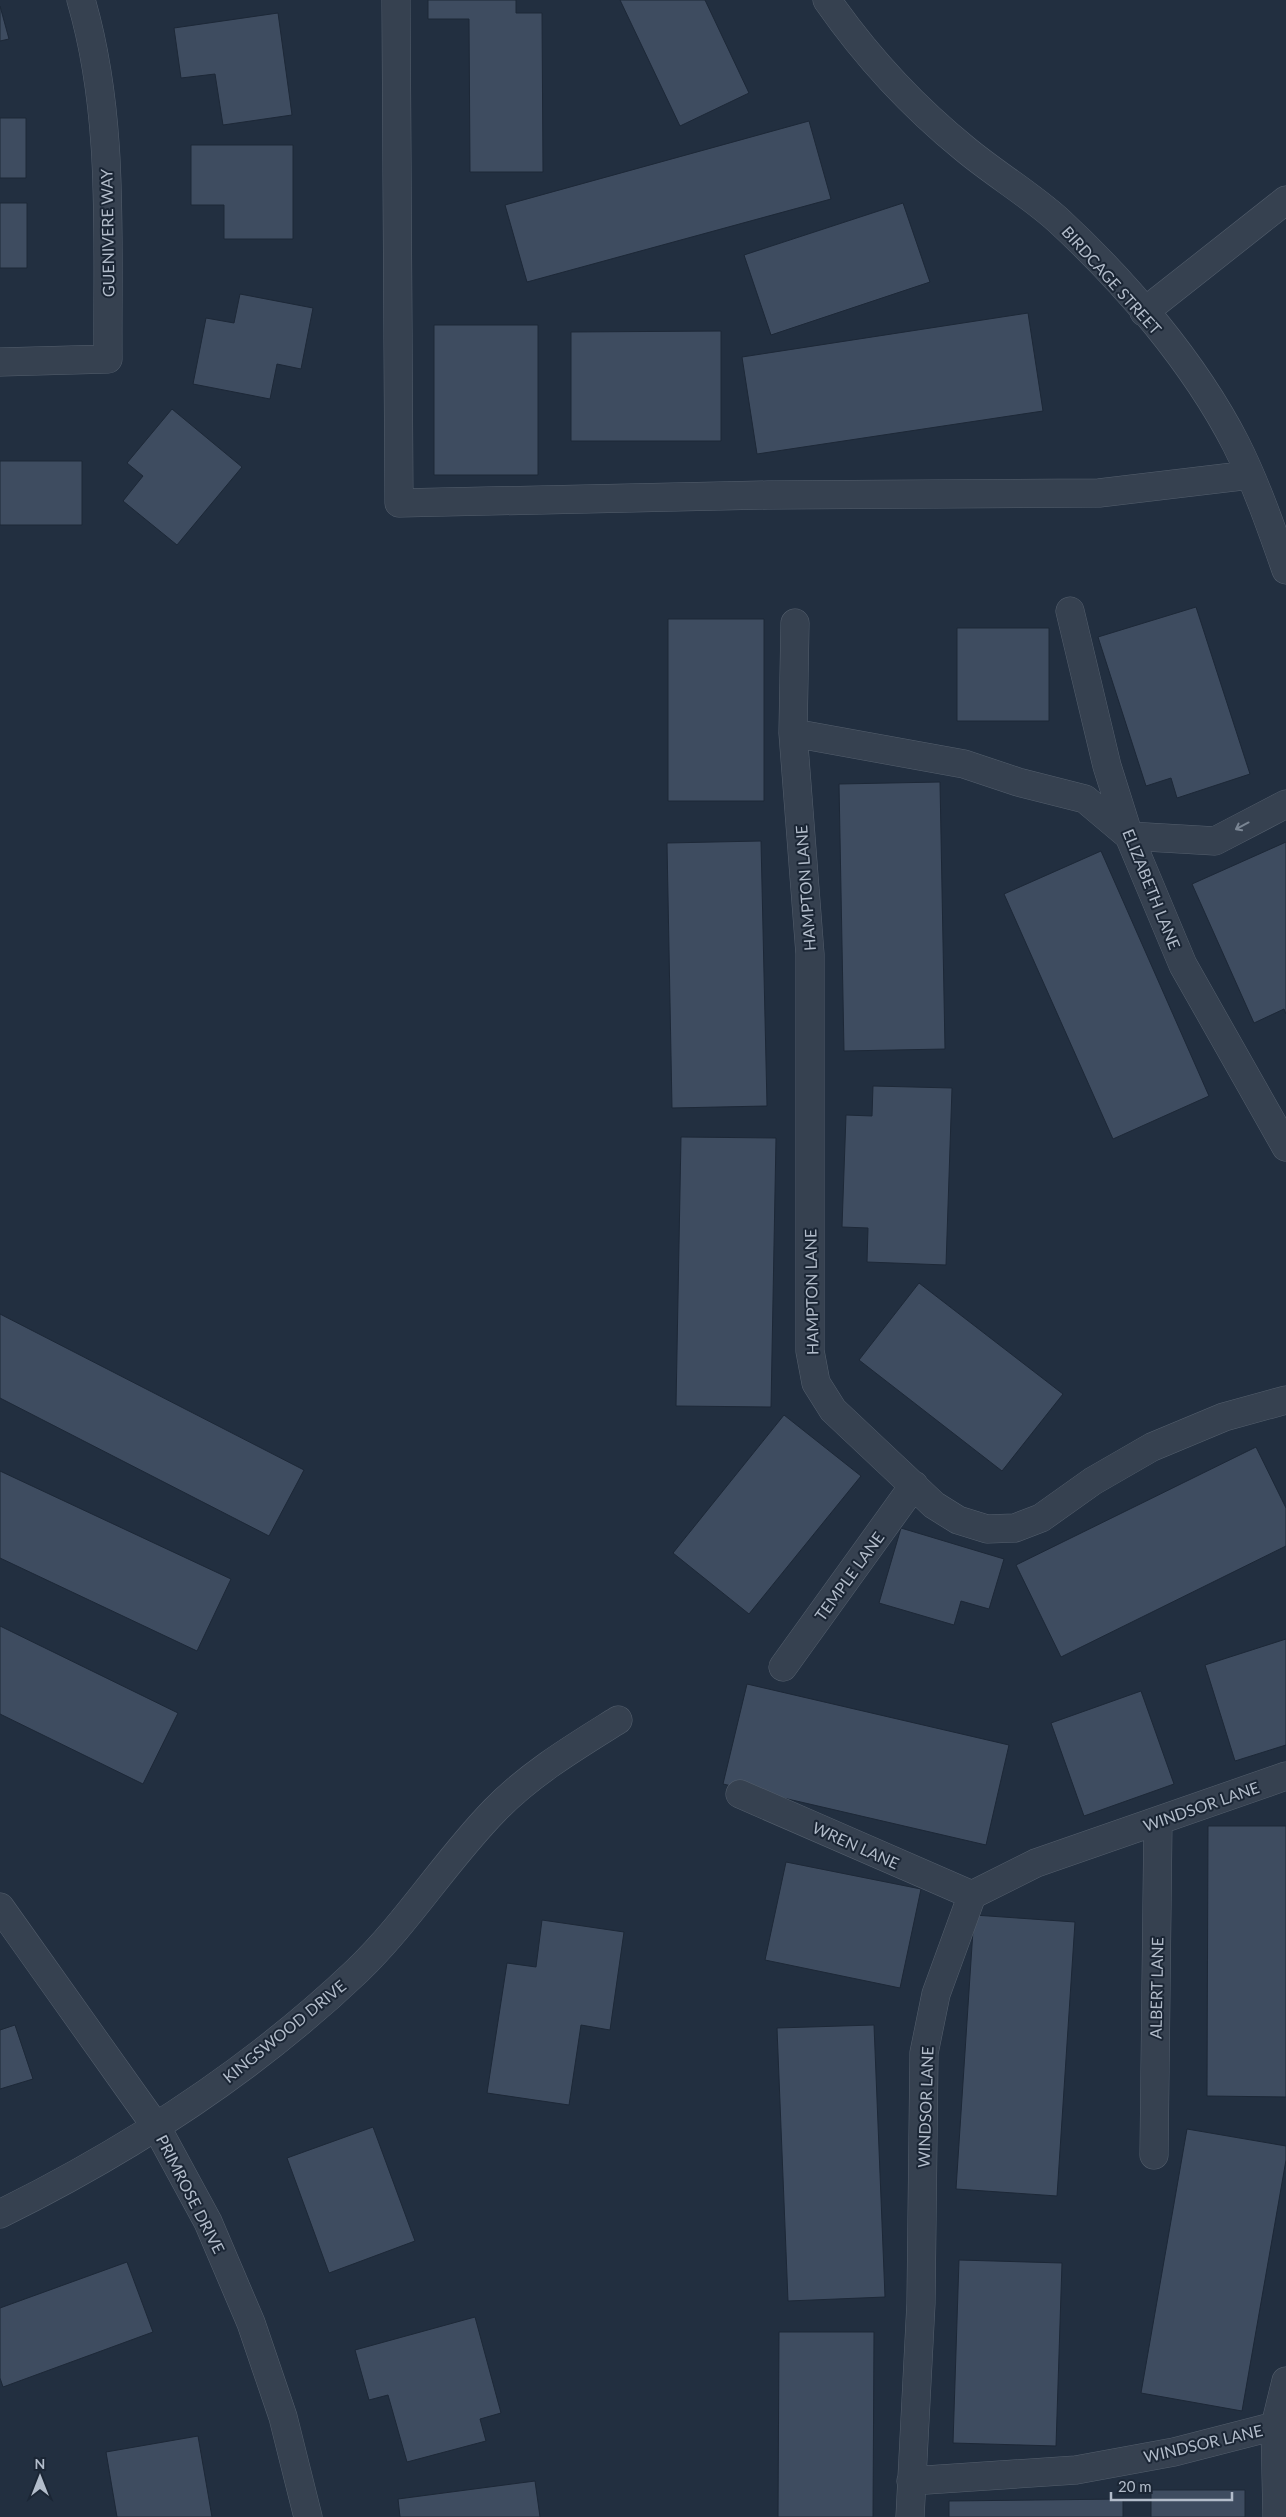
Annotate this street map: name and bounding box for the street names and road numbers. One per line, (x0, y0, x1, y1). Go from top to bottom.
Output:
street label: GUENIVERE WAY (96, 169, 118, 297)
street label: BIRDCAGE STREET (1058, 222, 1166, 339)
street label: HAMPTON LANE (791, 824, 819, 952)
street label: ELIZABETH LANE (1119, 826, 1185, 952)
street label: HAMPTON LANE (800, 1229, 822, 1355)
street label: TEMPLE LANE (810, 1528, 888, 1624)
street label: WINDSOR LANE (1140, 1777, 1262, 1835)
street label: WREN LANE (810, 1817, 902, 1873)
street label: ALBERT LANE (1146, 1937, 1166, 2039)
street label: KINGSWOOD DRIVE (219, 1976, 349, 2086)
street label: WINDSOR LANE (913, 2046, 937, 2168)
street label: PRIMROSE DRIVE (153, 2132, 229, 2256)
street label: WINDSOR LANE (1142, 2420, 1264, 2466)

